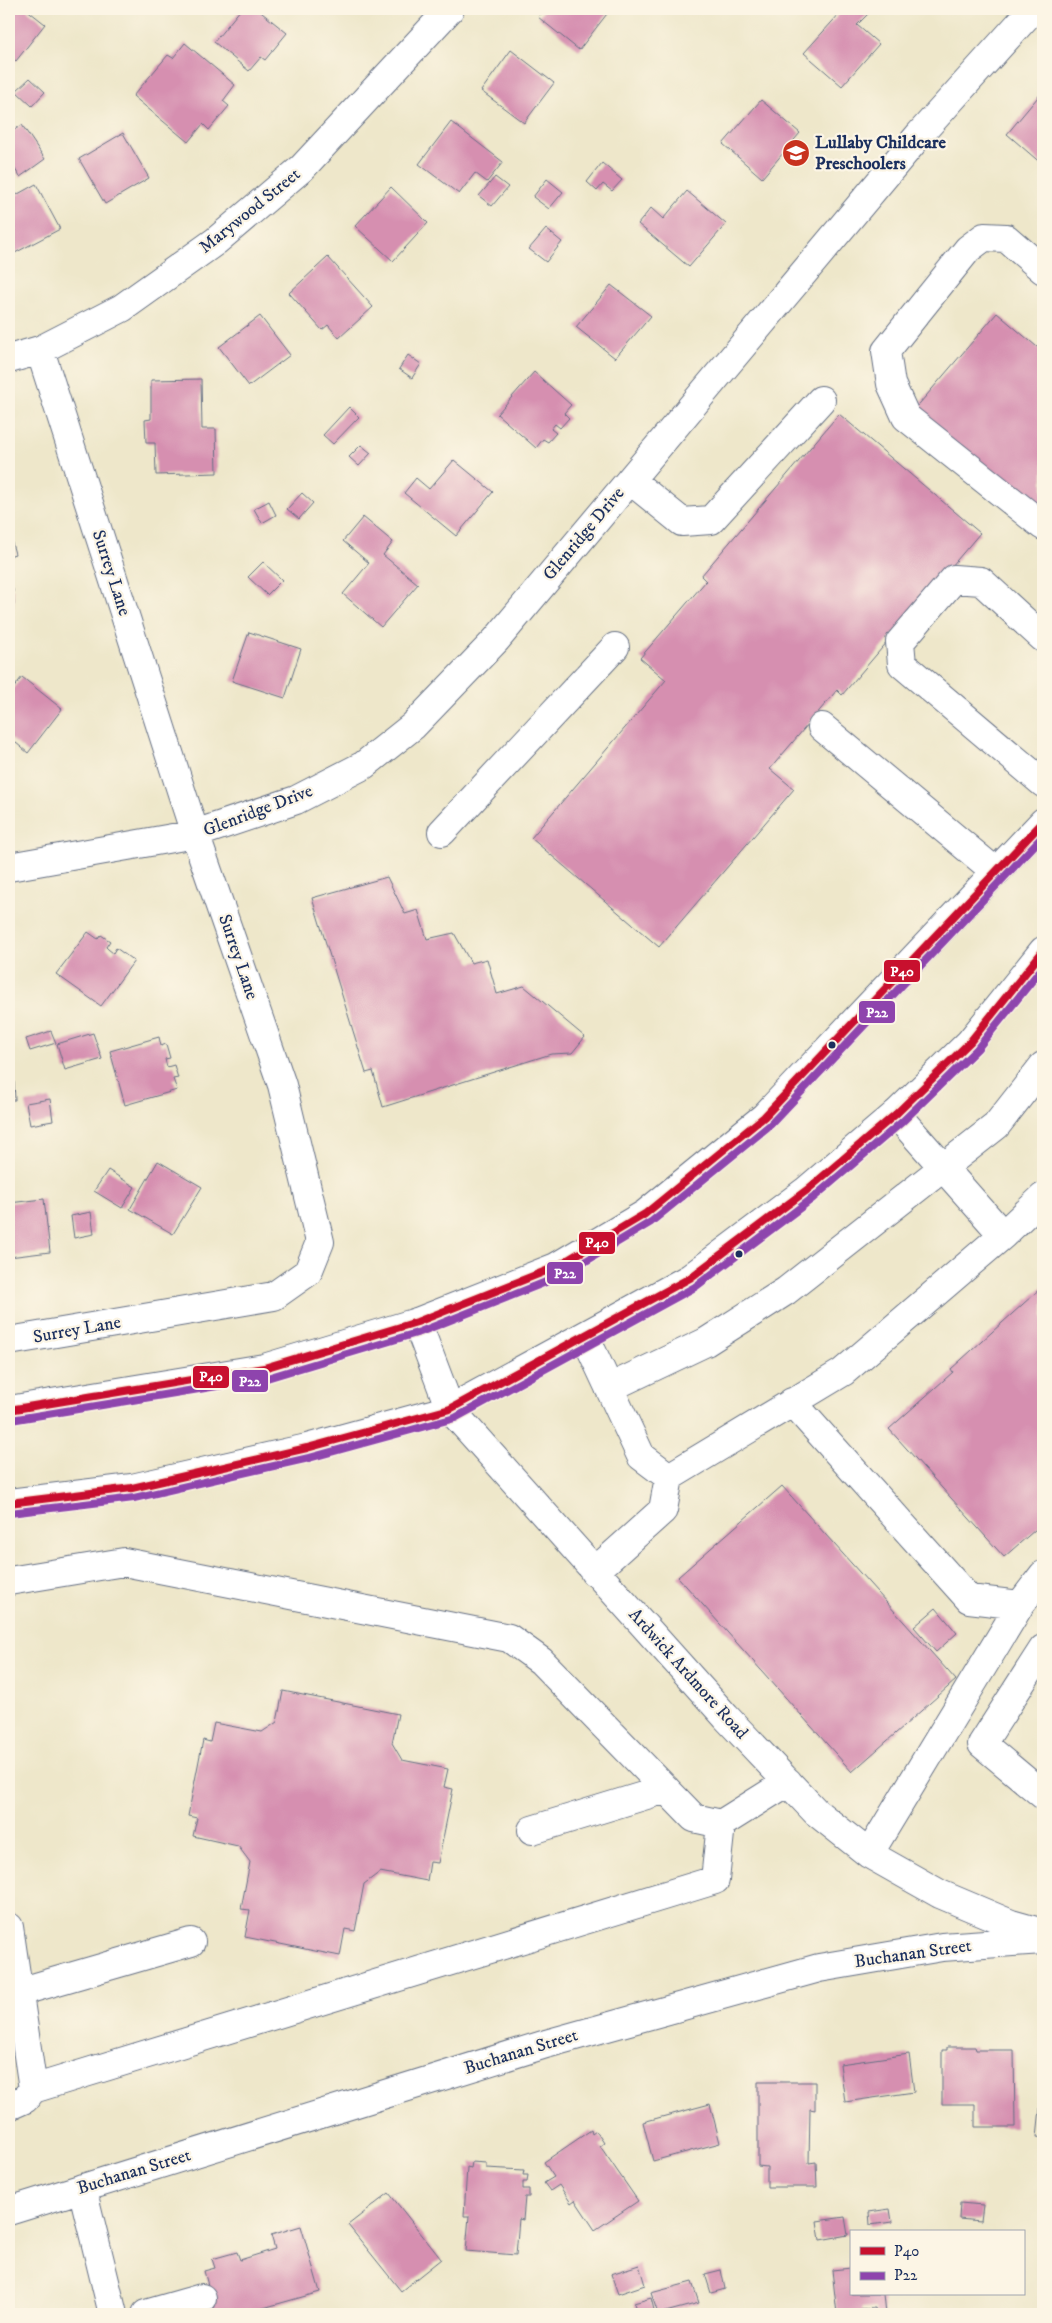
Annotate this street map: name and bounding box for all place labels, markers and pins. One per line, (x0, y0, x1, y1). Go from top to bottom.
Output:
place label: Lullaby Childcare Preschoolers (815, 132, 946, 175)
school or university icon: Lullaby Childcare Preschoolers (781, 138, 811, 168)
unlabelled marker (827, 1040, 837, 1050)
unlabelled marker (734, 1249, 744, 1259)

